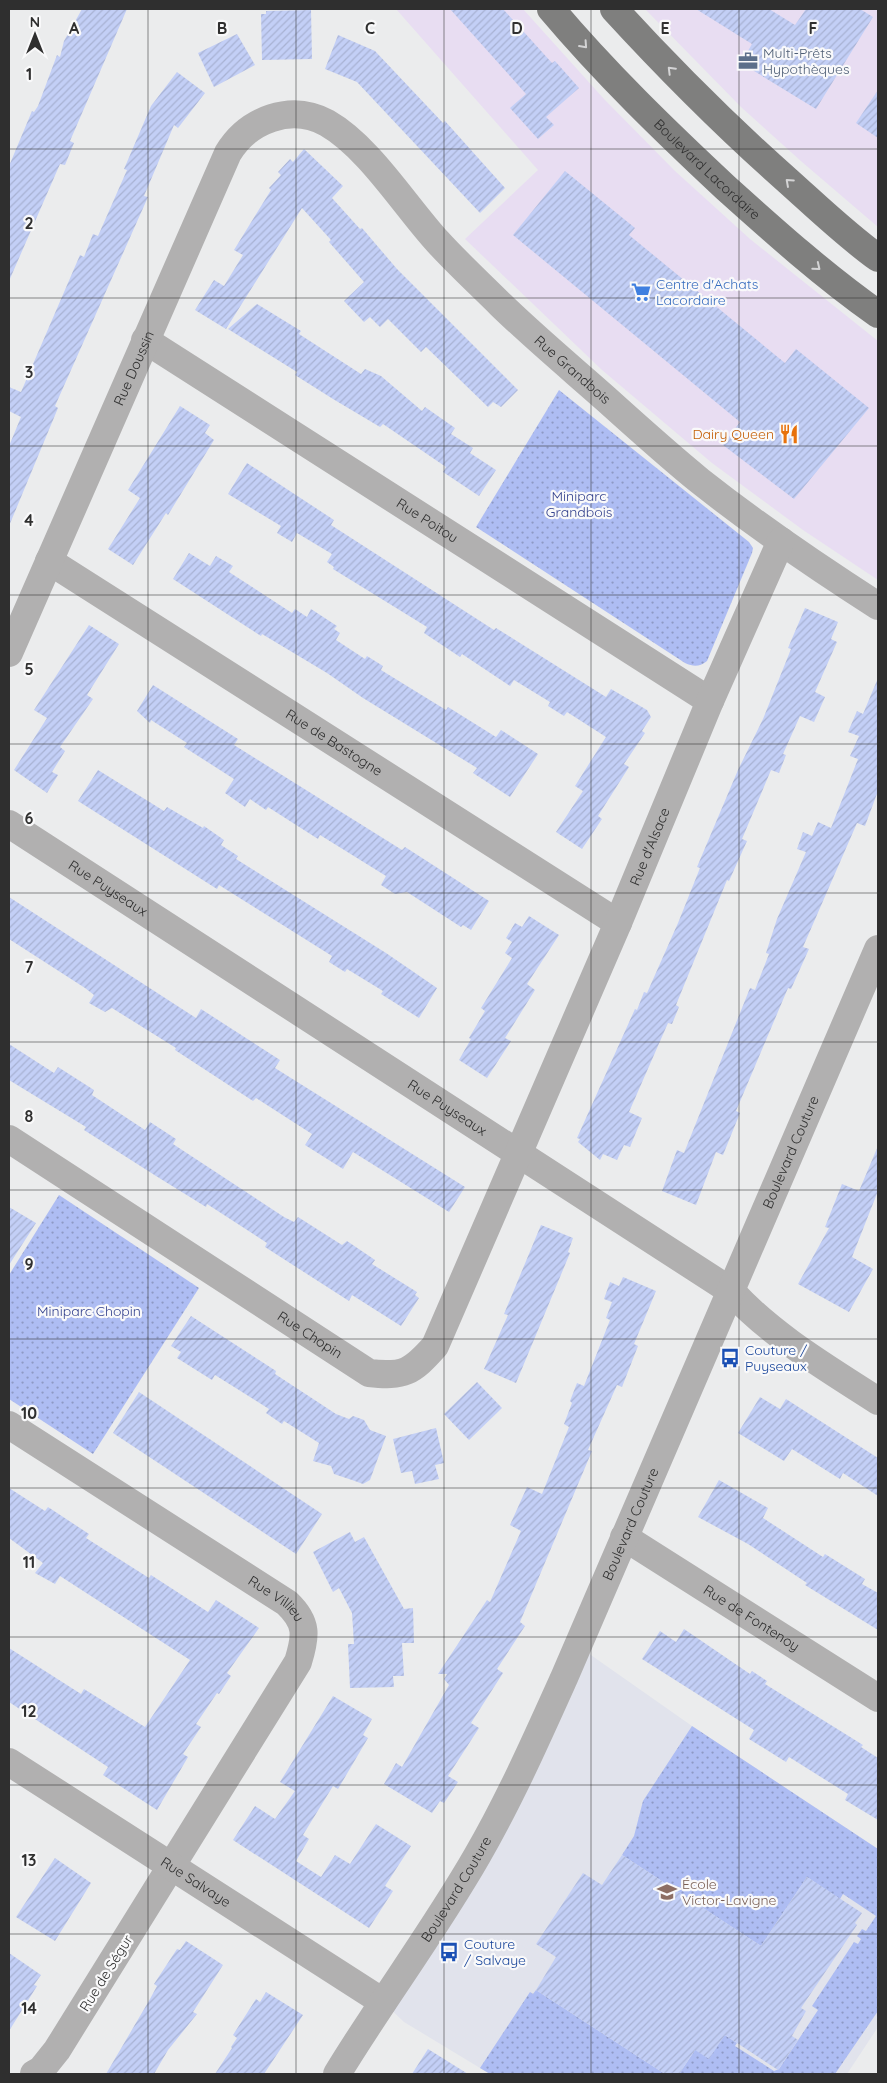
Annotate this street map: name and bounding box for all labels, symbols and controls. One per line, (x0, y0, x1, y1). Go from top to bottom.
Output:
north arrow (10, 10, 60, 60)
text: N (30, 13, 40, 31)
text: A (69, 18, 80, 38)
text: B (217, 18, 227, 38)
text: C (365, 18, 375, 38)
text: D (511, 18, 523, 38)
text: E (660, 18, 670, 38)
text: F (809, 18, 818, 38)
one-way arrow (578, 39, 587, 48)
place label: Multi-Prêts Hypothèques (763, 44, 850, 78)
office icon: Multi-Prêts Hypothèques (737, 50, 759, 72)
text: 1 (26, 64, 32, 84)
one-way arrow (668, 67, 677, 76)
street label: Boulevard Lacordaire (650, 115, 764, 224)
one-way arrow (785, 179, 794, 188)
text: 2 (24, 213, 34, 233)
one-way arrow (811, 261, 820, 269)
place label: Centre d'Achats Lacordaire (656, 275, 758, 309)
supermarket icon: Centre d'Achats Lacordaire (630, 281, 652, 303)
street label: Rue Doussin (110, 328, 158, 408)
street label: Rue Grandbois (531, 331, 614, 408)
text: 3 (25, 362, 33, 382)
restaurant icon: Dairy Queen (778, 423, 800, 445)
place label: Dairy Queen (693, 425, 774, 443)
park label: Miniparc Grandbois (546, 487, 612, 521)
street label: Rue Poitou (393, 494, 462, 547)
text: 4 (24, 510, 34, 530)
text: 5 (24, 659, 34, 679)
street label: Rue de Bastogne (282, 705, 386, 780)
street label: Rue d'Alsace (626, 805, 674, 888)
text: 6 (25, 808, 34, 828)
street label: Rue Puyseaux (65, 856, 151, 920)
text: 7 (25, 957, 34, 977)
street label: Rue Puyseaux (404, 1075, 490, 1140)
street label: Boulevard Couture (758, 1093, 823, 1211)
text: 8 (25, 1106, 34, 1126)
text: 9 (24, 1254, 34, 1274)
park label: Miniparc Chopin (37, 1302, 141, 1320)
street label: Rue Chopin (274, 1307, 346, 1362)
place label: Couture / Puyseaux (745, 1341, 808, 1375)
bus stop icon: Couture / Puyseaux (719, 1347, 741, 1369)
text: 10 (21, 1403, 37, 1423)
street label: Boulevard Couture (598, 1465, 663, 1583)
text: 11 (23, 1552, 35, 1572)
street label: Rue Villieu (245, 1571, 308, 1625)
street label: Rue de Fontenoy (700, 1581, 803, 1655)
text: 12 (21, 1701, 37, 1721)
street label: Boulevard Couture (417, 1833, 495, 1946)
text: 13 (22, 1850, 36, 1870)
street label: Rue Salvaye (157, 1853, 234, 1911)
place label: École Victor-Lavigne (682, 1875, 777, 1909)
school or university icon: École Victor-Lavigne (656, 1881, 678, 1903)
street label: Rue de Ségur (75, 1931, 137, 2015)
place label: Couture / Salvaye (464, 1935, 526, 1969)
bus stop icon: Couture / Salvaye (438, 1941, 460, 1963)
text: 14 (21, 1998, 37, 2018)

